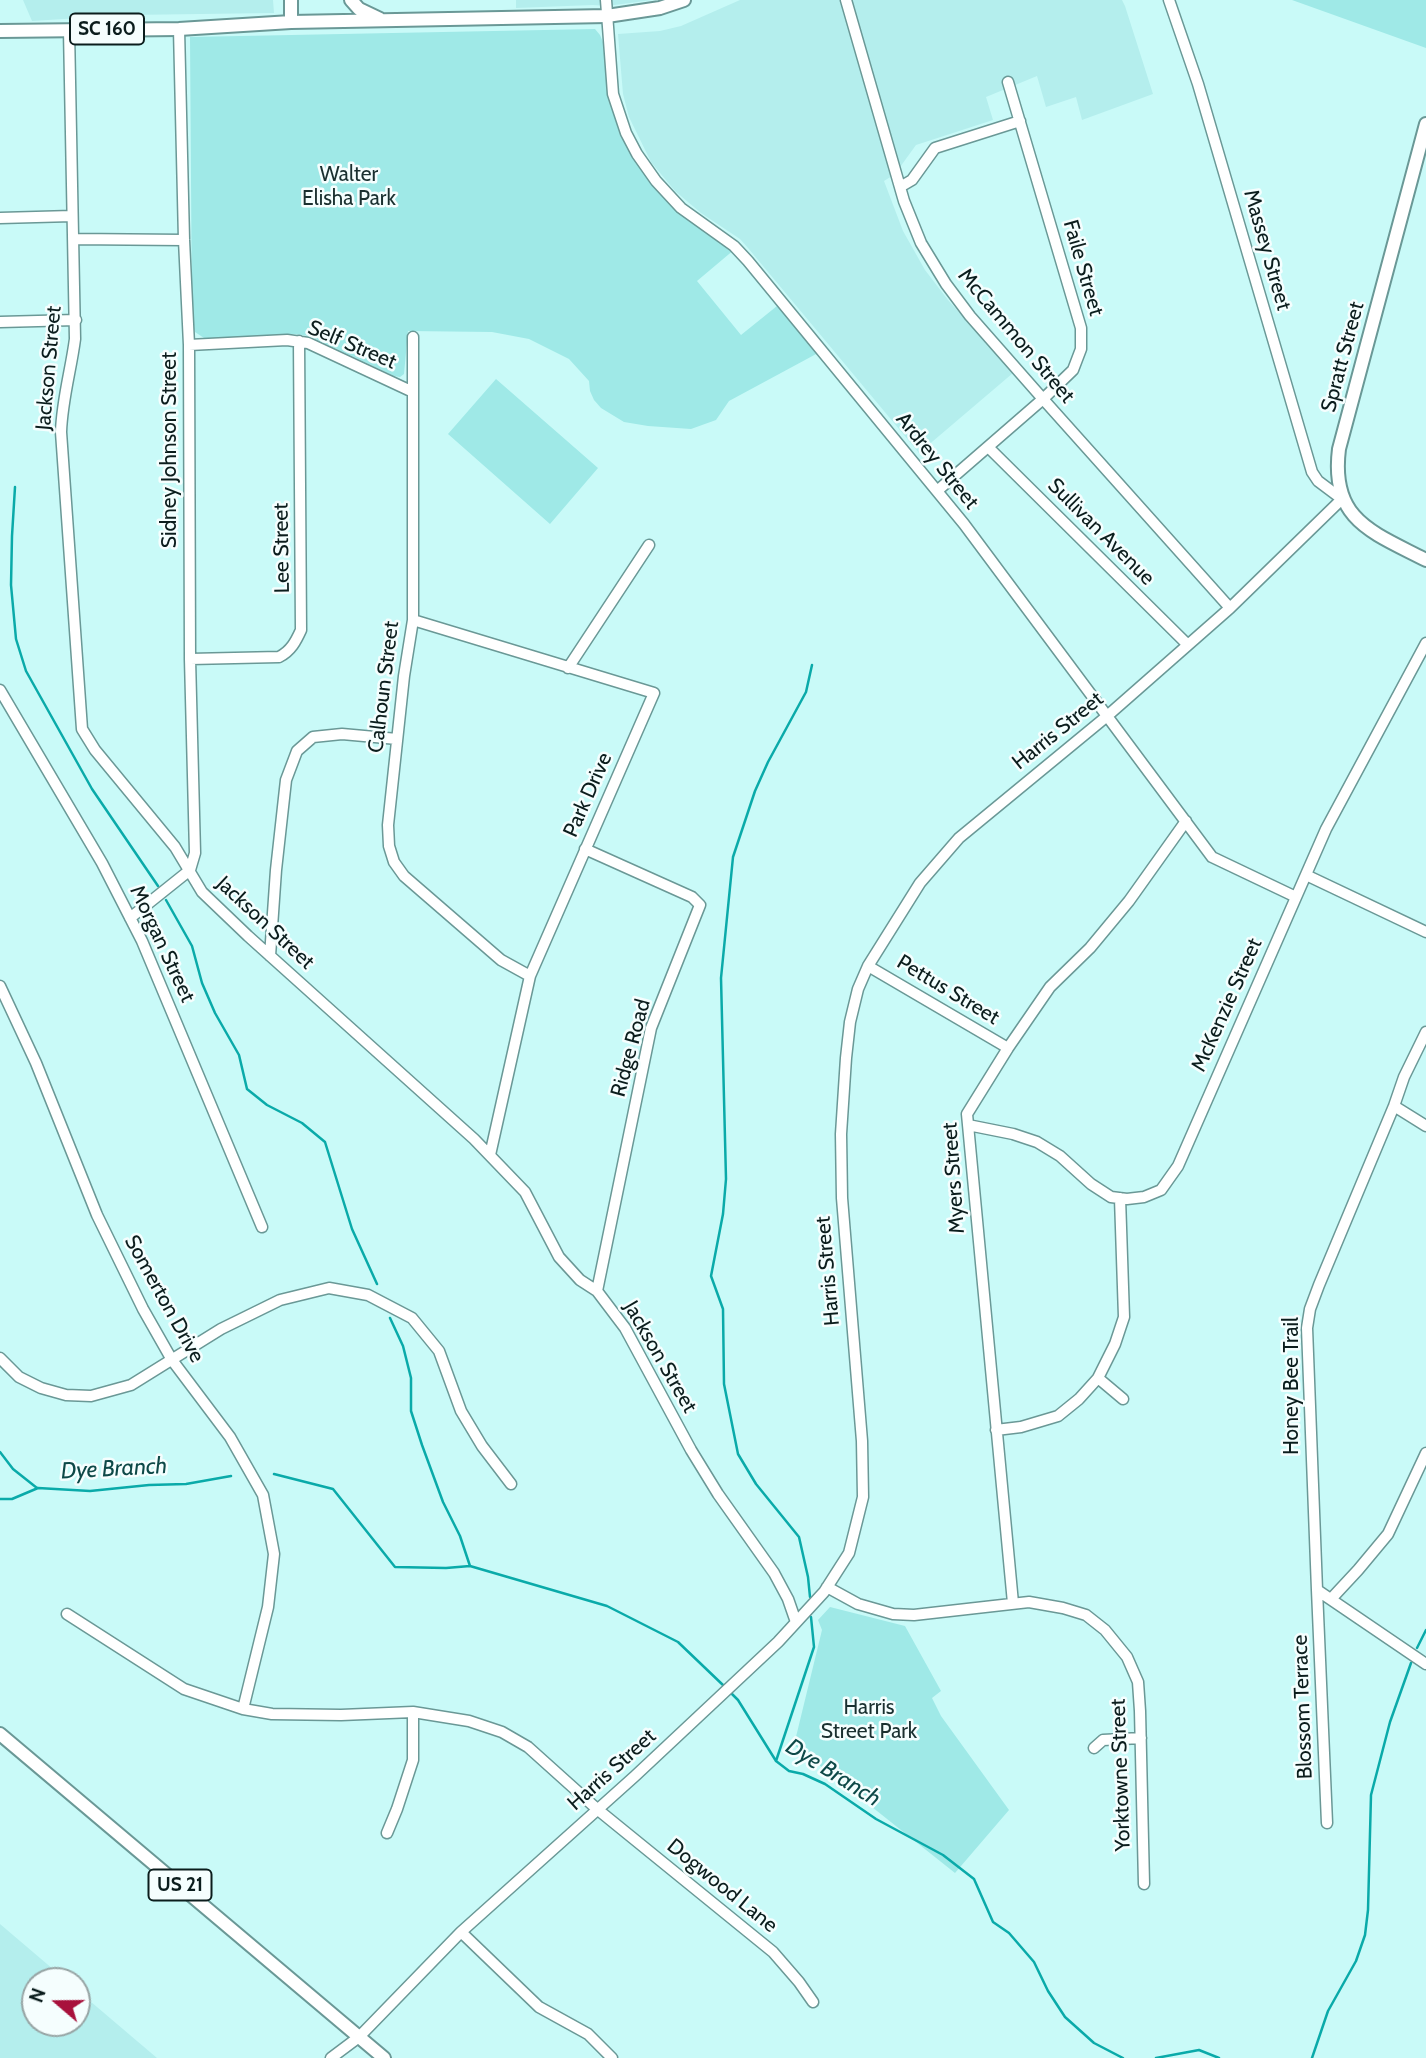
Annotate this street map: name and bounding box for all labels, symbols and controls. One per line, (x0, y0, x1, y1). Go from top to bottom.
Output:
road number: SC 160 (70, 14, 144, 44)
park label: Walter Elisha Park (302, 162, 396, 212)
street label: Massey Street (1238, 187, 1296, 313)
street label: Faile Street (1057, 217, 1109, 319)
street label: McCammon Street (952, 264, 1080, 408)
street label: Spratt Street (1316, 299, 1370, 415)
street label: Jackson Street (31, 305, 67, 431)
street label: Self Street (304, 315, 400, 375)
street label: Sidney Johnson Street (157, 352, 183, 548)
street label: Ardrey Street (890, 408, 984, 514)
street label: Sullivan Avenue (1042, 473, 1160, 591)
street label: Lee Street (269, 503, 295, 593)
street label: Calhoun Street (363, 620, 405, 754)
street label: Harris Street (1007, 687, 1109, 775)
street label: Park Drive (558, 749, 618, 841)
street label: Jackson Street (211, 871, 319, 975)
street label: Morgan Street (124, 882, 200, 1006)
street label: McKenzie Street (1186, 934, 1268, 1076)
street label: Pettus Street (892, 950, 1004, 1030)
street label: Ridge Road (606, 996, 656, 1100)
street label: Myers Street (938, 1121, 970, 1235)
street label: Harris Street (811, 1215, 845, 1327)
street label: Somerton Drive (119, 1231, 209, 1367)
street label: Jackson Street (618, 1297, 702, 1417)
street label: Honey Bee Trail (1279, 1317, 1305, 1455)
water label: Dye Branch (60, 1452, 168, 1486)
street label: Blossom Terrace (1288, 1634, 1318, 1780)
park label: Harris Street Park (821, 1695, 917, 1745)
street label: Yorktowne Street (1106, 1698, 1136, 1852)
street label: Harris Street (563, 1724, 661, 1816)
water label: Dye Branch (781, 1733, 885, 1813)
street label: Dogwood Lane (662, 1834, 782, 1938)
road number: US 21 (148, 1870, 212, 1900)
north arrow (21, 1967, 91, 2037)
text: N (25, 1985, 51, 2006)

